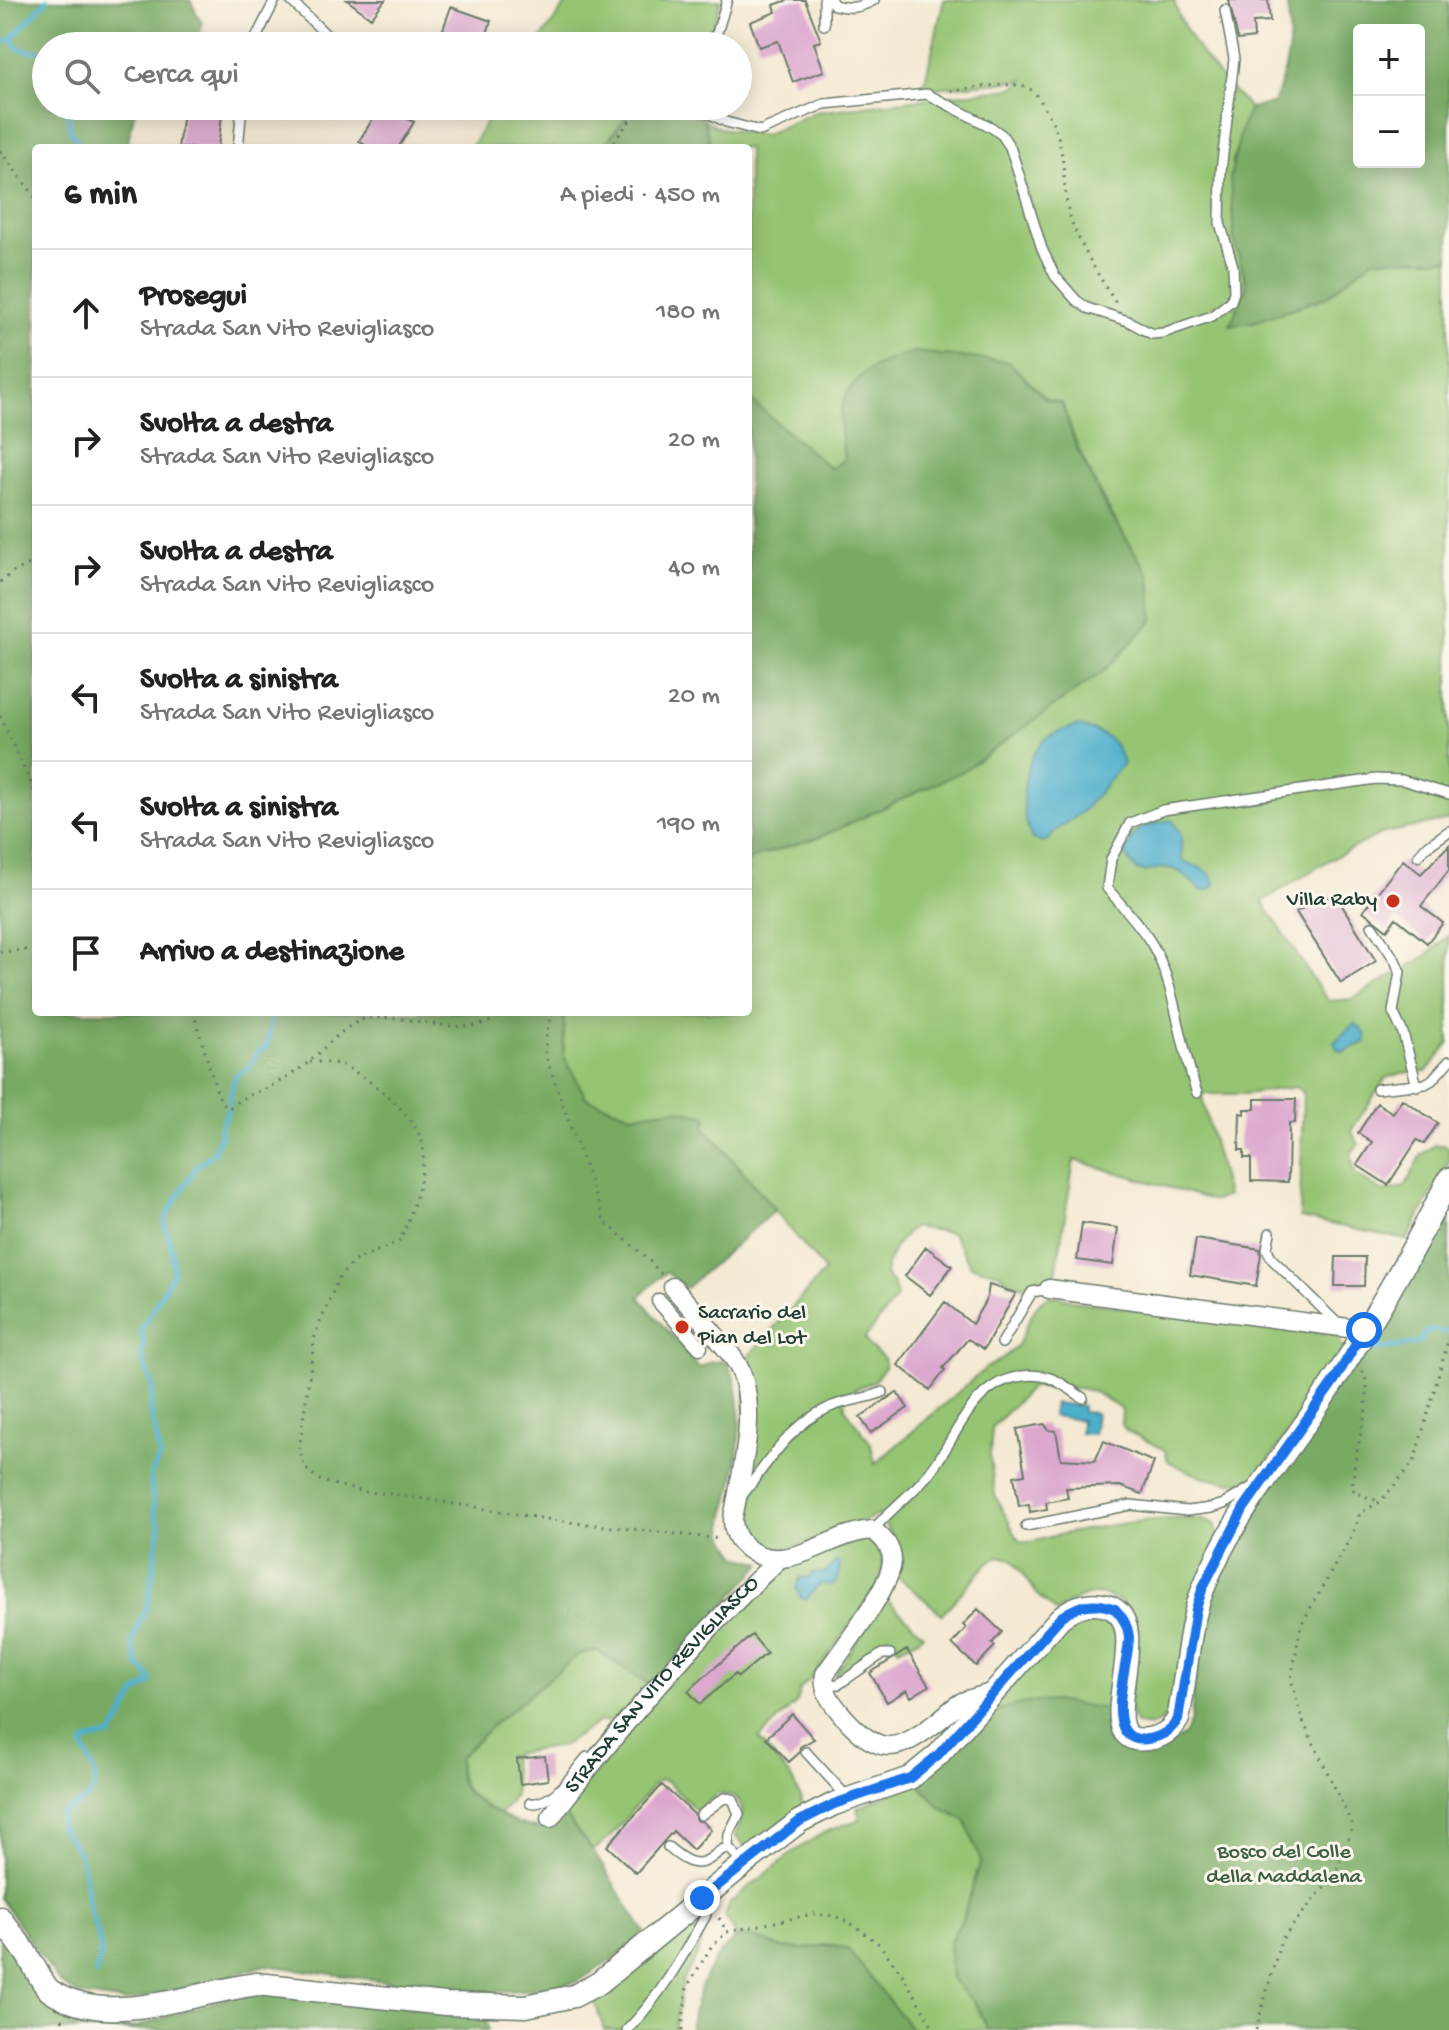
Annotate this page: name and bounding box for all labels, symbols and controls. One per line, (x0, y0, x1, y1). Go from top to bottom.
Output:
map controls (1353, 24, 1425, 168)
button: + (1353, 24, 1425, 96)
search box (32, 32, 752, 120)
icon: search (60, 54, 104, 98)
text: Cerca qui (124, 59, 239, 94)
button: − (1353, 96, 1425, 168)
text: 6 min (64, 176, 137, 216)
text: A piedi · 450 m (560, 181, 720, 212)
text: Prosegui (140, 280, 247, 315)
icon: ahead (64, 291, 108, 335)
text: 180 m (656, 298, 720, 329)
text: Strada San Vito Revigliasco (140, 315, 434, 346)
text: Svolta a destra (140, 408, 333, 443)
icon: right (64, 419, 108, 463)
text: 20 m (668, 426, 720, 457)
text: Strada San Vito Revigliasco (140, 443, 434, 474)
text: Svolta a destra (140, 536, 333, 571)
icon: right (64, 547, 108, 591)
text: 40 m (668, 554, 720, 585)
text: Strada San Vito Revigliasco (140, 571, 434, 602)
text: Svolta a sinistra (140, 664, 338, 699)
icon: left (64, 675, 108, 719)
text: 20 m (668, 682, 720, 713)
text: Strada San Vito Revigliasco (140, 699, 434, 730)
text: Svolta a sinistra (140, 792, 338, 827)
icon: left (64, 803, 108, 847)
text: 190 m (657, 810, 720, 841)
text: Strada San Vito Revigliasco (140, 827, 434, 858)
place label: Villa Raby (1286, 888, 1377, 914)
marker: Villa Raby (1384, 892, 1402, 910)
icon: arrive (64, 931, 108, 975)
text: Arrivo a destinazione (140, 936, 404, 971)
place label: Sacrario del Pian del Lot (697, 1301, 808, 1352)
route start (1346, 1312, 1382, 1348)
marker: Sacrario del Pian del Lot (673, 1318, 691, 1336)
street label: STRADA SAN VITO REVIGLIASCO (560, 1571, 765, 1800)
park label: Bosco del Colle della Maddalena (1206, 1840, 1363, 1891)
route end (684, 1880, 720, 1916)

